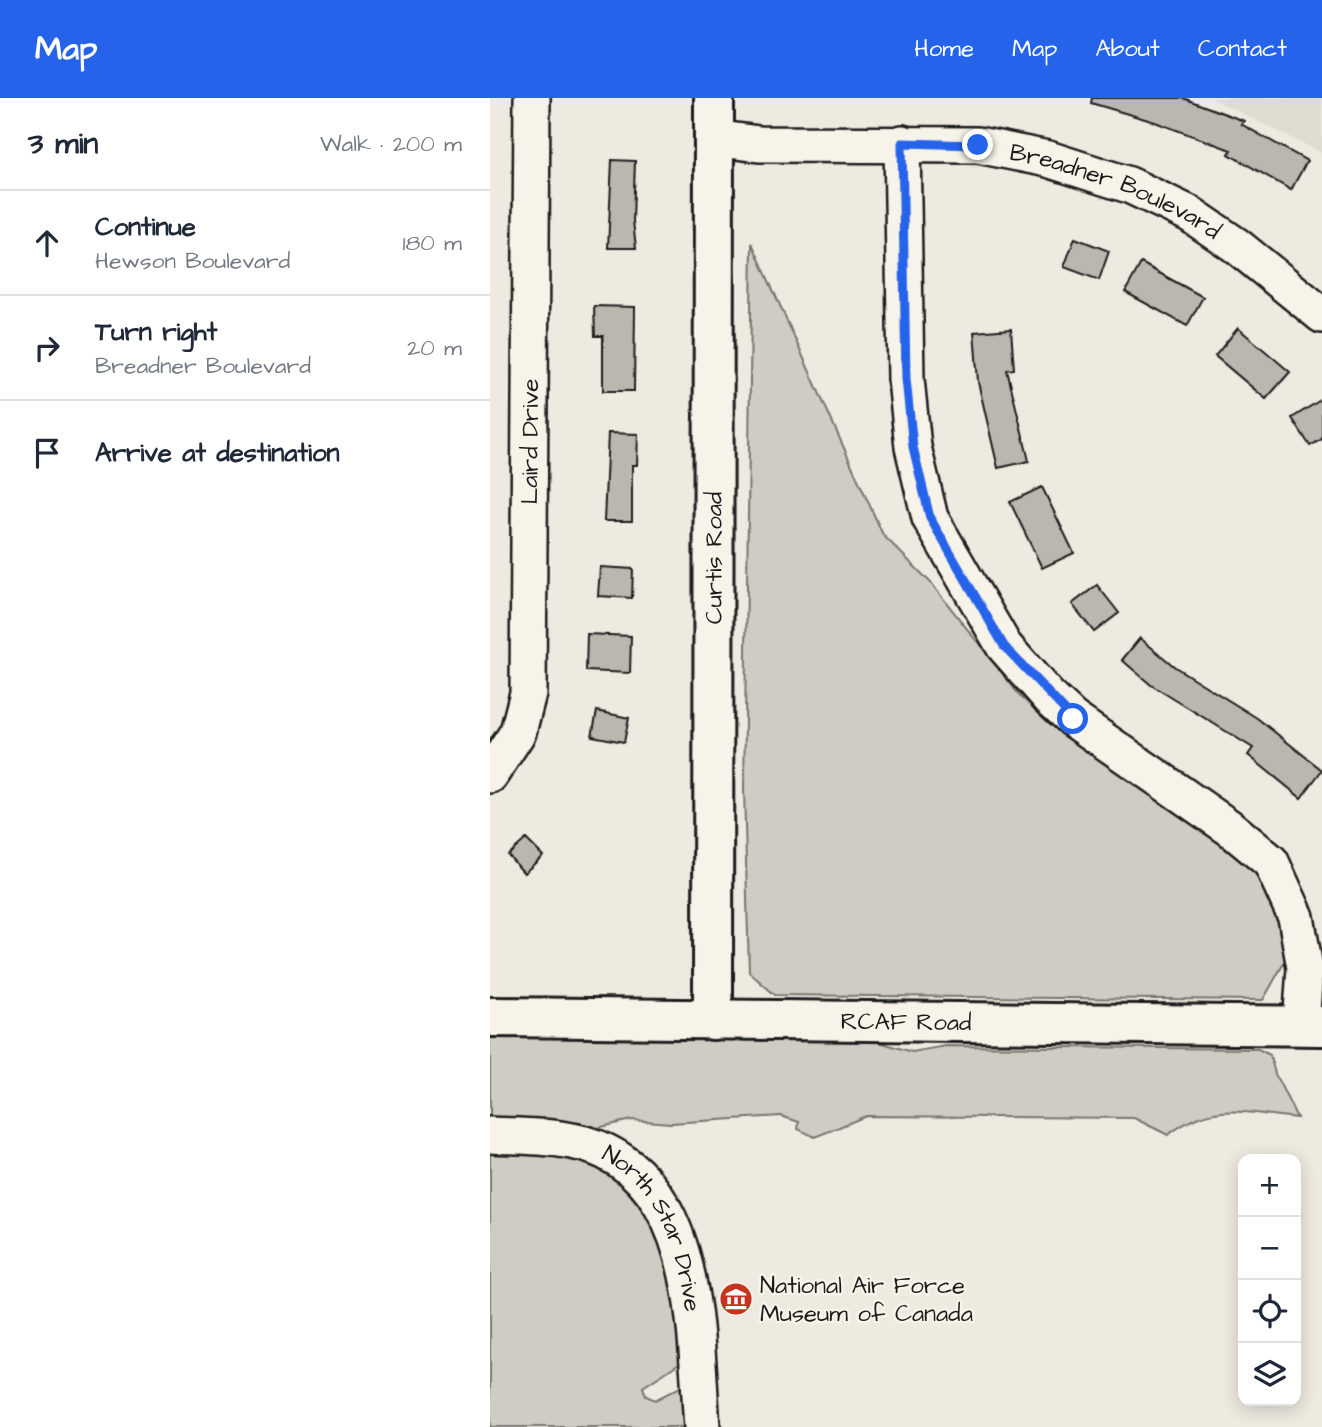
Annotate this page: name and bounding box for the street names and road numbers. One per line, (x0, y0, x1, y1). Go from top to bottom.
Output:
street label: Breadner Boulevard (1007, 136, 1227, 248)
street label: Laird Drive (513, 379, 548, 504)
street label: Curtis Road (697, 492, 732, 624)
street label: RCAF Road (840, 1005, 972, 1040)
street label: North Star Drive (596, 1137, 709, 1314)

